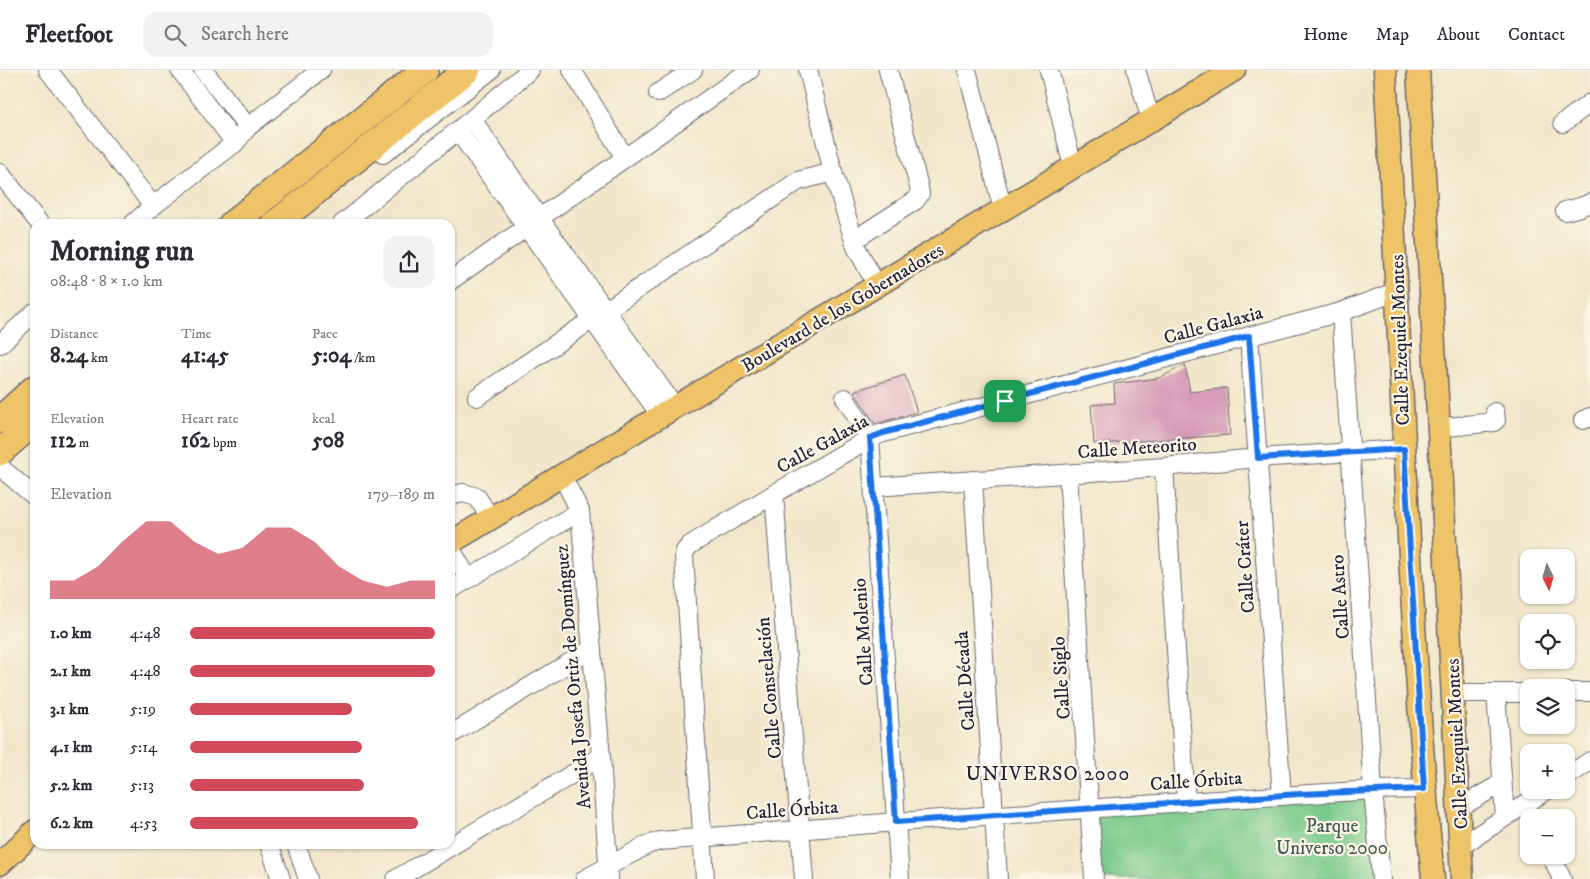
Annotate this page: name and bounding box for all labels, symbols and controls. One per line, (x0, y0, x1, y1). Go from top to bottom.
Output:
search box (143, 12, 493, 57)
text: Fleetfoot (25, 20, 113, 50)
icon: search (161, 21, 189, 49)
text: Search here (201, 23, 289, 46)
text: Home (1303, 24, 1348, 46)
text: Map (1376, 24, 1409, 46)
text: About (1437, 24, 1480, 46)
text: Contact (1508, 24, 1565, 46)
text: Morning run (50, 234, 194, 269)
button: share (383, 236, 435, 288)
street label: Boulevard de los Gobernadores (737, 239, 948, 378)
street label: Calle Ezequiel Montes (1386, 254, 1416, 426)
text: 08:48 · 8 × 1.0 km (50, 271, 163, 291)
street label: Calle Galaxia (1161, 301, 1265, 350)
text: Distance (50, 325, 98, 343)
text: Time (181, 325, 211, 343)
text: Pace (312, 325, 338, 343)
text: 8.24 (50, 343, 88, 369)
text: 41:45 (181, 343, 229, 369)
text: 5:04 (312, 343, 351, 369)
text: km (88, 349, 108, 367)
text: /km (351, 349, 376, 367)
pin (984, 380, 1026, 422)
icon: arrive (991, 387, 1019, 415)
text: Elevation (50, 410, 104, 428)
text: Heart rate (181, 410, 238, 428)
text: kcal (312, 410, 335, 428)
street label: Calle Galaxia (773, 410, 873, 479)
text: 112 (50, 428, 76, 454)
text: 162 (181, 428, 210, 454)
text: 508 (312, 428, 344, 454)
street label: Calle Meteorito (1077, 433, 1197, 464)
text: m (76, 434, 89, 452)
text: bpm (210, 434, 237, 452)
text: Elevation (50, 484, 112, 504)
text: 179–189 m (367, 484, 435, 504)
street label: Calle Cráter (1231, 520, 1260, 614)
street label: Avenida Josefa Ortiz de Domínguez (550, 544, 597, 810)
north arrow (1520, 549, 1575, 604)
map controls (1520, 549, 1575, 864)
street label: Calle Astro (1326, 554, 1355, 640)
street label: Calle Molenio (848, 577, 879, 686)
button: locate (1520, 614, 1575, 669)
street label: Calle Constelación (752, 616, 787, 760)
text: 1.0 km (50, 623, 92, 643)
text: 4:48 (130, 623, 161, 643)
street label: Calle Década (951, 630, 980, 731)
street label: Calle Siglo (1047, 636, 1076, 720)
street label: Calle Ezequiel Montes (1442, 658, 1474, 830)
text: 2.1 km (50, 661, 91, 681)
text: 4:48 (130, 661, 161, 681)
button: layers (1520, 679, 1575, 734)
text: 3.1 km (50, 699, 89, 719)
text: 5:19 (130, 699, 156, 719)
text: 4.1 km (50, 737, 93, 757)
text: 5:14 (130, 737, 157, 757)
button: + (1520, 744, 1575, 799)
district label: UNIVERSO 2000 (966, 762, 1130, 787)
street label: Calle Órbita (1149, 765, 1243, 796)
text: 5.2 km (50, 775, 93, 795)
text: 5:13 (130, 775, 154, 795)
street label: Calle Órbita (745, 794, 839, 825)
button: − (1520, 809, 1575, 864)
text: 6.2 km (50, 813, 93, 833)
text: 4:53 (130, 813, 157, 833)
park label: Parque Universo 2000 (1276, 815, 1388, 860)

